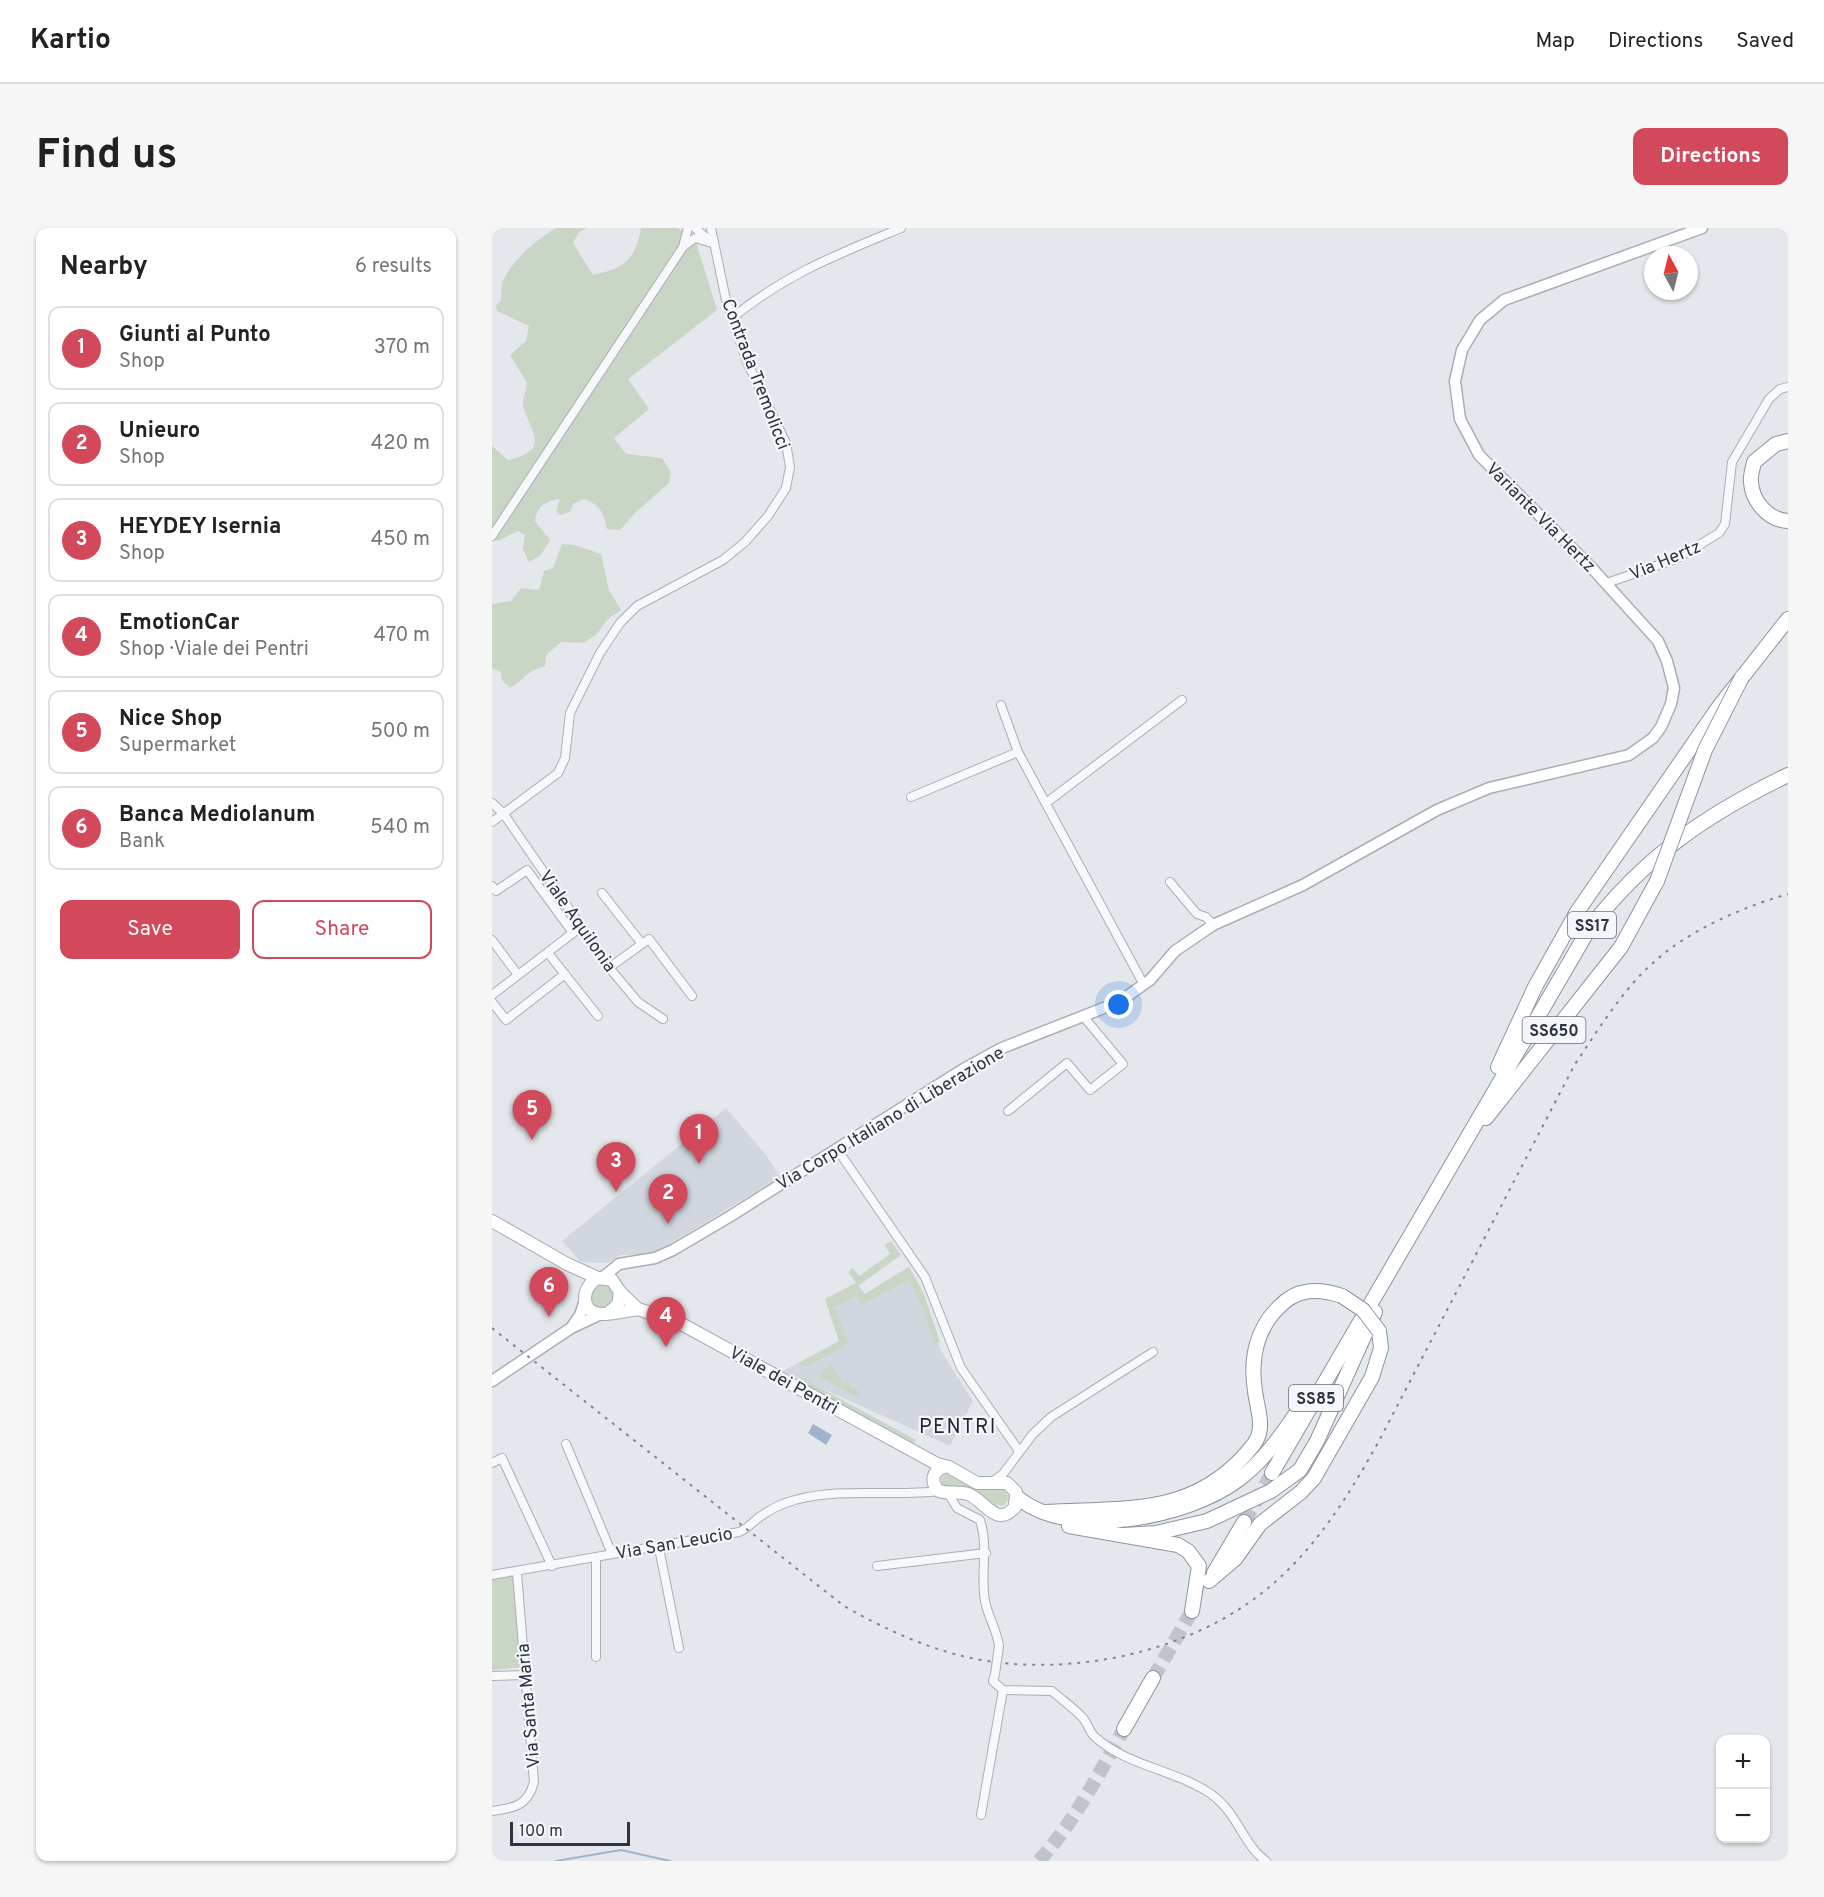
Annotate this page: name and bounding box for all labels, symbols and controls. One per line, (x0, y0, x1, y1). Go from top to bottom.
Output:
text: Kartio (30, 23, 111, 59)
text: Map (1535, 28, 1575, 55)
text: Directions (1608, 28, 1703, 55)
text: Saved (1736, 28, 1794, 55)
button: Directions (1633, 128, 1788, 185)
text: Find us (36, 130, 177, 183)
north arrow (1644, 246, 1698, 300)
text: Nearby (60, 251, 148, 284)
text: 6 results (355, 254, 432, 280)
street label: Contrada Tremolicci (715, 296, 794, 453)
text: Giunti al Punto (119, 322, 271, 349)
text: 1 (78, 335, 86, 361)
text: 370 m (374, 335, 430, 361)
text: Shop (119, 349, 165, 375)
text: Unieuro (119, 418, 200, 445)
text: 2 (75, 431, 88, 457)
text: 420 m (371, 431, 430, 457)
text: Shop (119, 445, 165, 471)
street label: Variante Via Hertz (1480, 458, 1600, 578)
text: HEYDEY Isernia (119, 514, 281, 541)
text: 3 (76, 527, 88, 553)
text: 450 m (371, 527, 430, 553)
street label: Via Hertz (1626, 536, 1705, 587)
text: Shop (119, 541, 165, 567)
text: EmotionCar (119, 610, 240, 637)
text: 4 (75, 623, 88, 649)
text: 470 m (373, 623, 430, 649)
text: Shop · Viale dei Pentri (119, 637, 309, 663)
text: Nice Shop (119, 706, 222, 733)
text: 5 (75, 719, 88, 745)
text: 500 m (370, 719, 430, 745)
text: Supermarket (119, 733, 236, 759)
text: Banca Mediolanum (119, 802, 315, 829)
text: 6 (75, 815, 88, 841)
text: 540 m (370, 815, 430, 841)
text: Bank (119, 829, 165, 855)
street label: Viale Aquilonia (533, 866, 620, 977)
button: Save (60, 900, 240, 959)
button: Share (252, 900, 432, 959)
road number: SS17 (1568, 912, 1616, 938)
your location (1104, 990, 1133, 1019)
road number: SS650 (1522, 1017, 1586, 1043)
street label: Via Corpo Italiano di Liberazione (773, 1042, 1009, 1197)
pin: 5 (512, 1090, 552, 1140)
pin: 1 (680, 1114, 718, 1164)
pin: 3 (596, 1142, 636, 1192)
pin: 2 (648, 1174, 687, 1224)
pin: 6 (530, 1268, 568, 1317)
pin: 4 (646, 1298, 686, 1347)
street label: Viale dei Pentri (724, 1342, 842, 1421)
road number: SS85 (1289, 1385, 1343, 1411)
district label: PENTRI (919, 1415, 997, 1441)
street label: Via San Leucio (614, 1523, 734, 1566)
street label: Via Santa Maria (513, 1642, 546, 1769)
map controls (1716, 1735, 1770, 1843)
button: + (1716, 1735, 1770, 1789)
button: − (1716, 1789, 1770, 1843)
scale bar (510, 1819, 630, 1846)
text: 100 m (519, 1822, 563, 1842)

